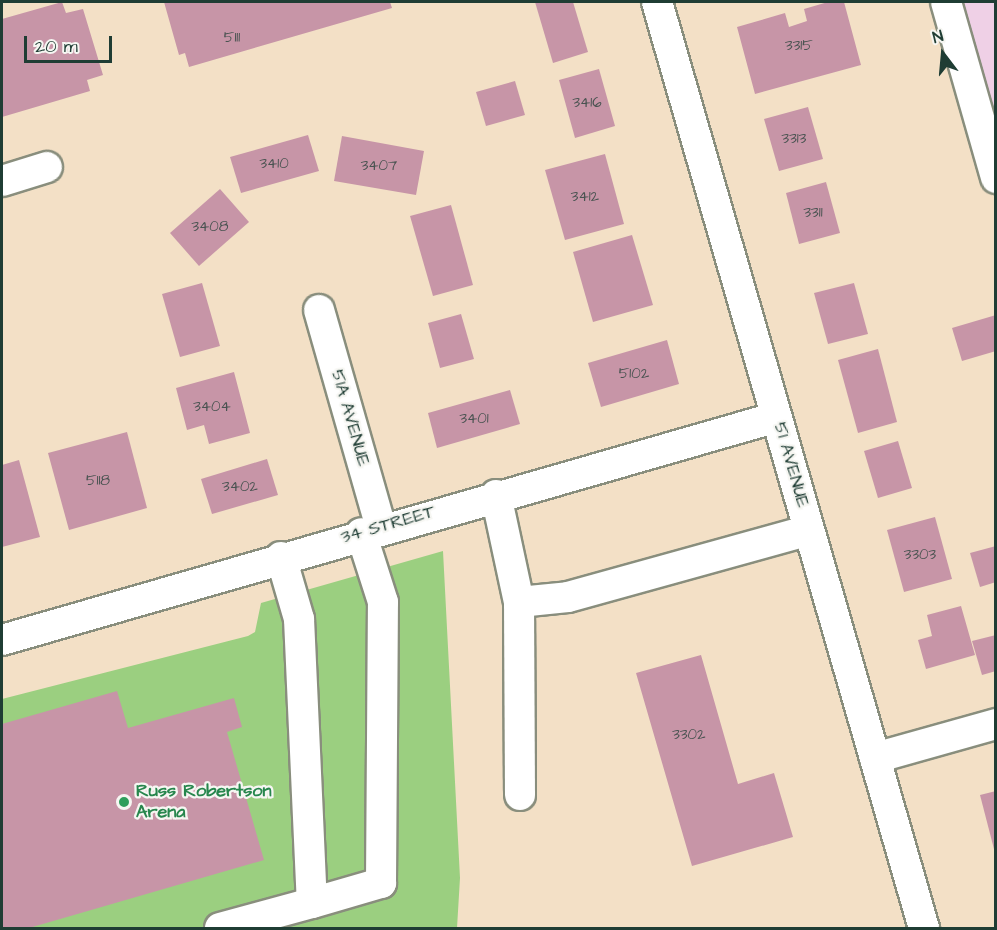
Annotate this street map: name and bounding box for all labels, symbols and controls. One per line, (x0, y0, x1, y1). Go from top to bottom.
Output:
scale bar (27, 24, 116, 62)
north arrow (913, 24, 973, 84)
text: N (930, 25, 946, 49)
house number: 5111 (224, 29, 240, 47)
text: 20 m (35, 34, 78, 59)
house number: 3315 (785, 37, 813, 55)
house number: 3416 (572, 94, 602, 112)
house number: 3313 (782, 130, 806, 148)
house number: 3410 (259, 155, 289, 173)
house number: 3407 (361, 157, 397, 175)
house number: 3412 (571, 188, 599, 206)
house number: 3311 (803, 204, 823, 222)
house number: 3408 (191, 218, 229, 236)
house number: 5102 (619, 365, 649, 383)
street label: 51A AVENUE (326, 367, 374, 469)
house number: 3404 (193, 398, 231, 416)
house number: 3401 (459, 410, 489, 428)
street label: 51 AVENUE (769, 420, 813, 510)
house number: 5118 (86, 472, 110, 490)
house number: 3402 (222, 478, 258, 496)
street label: 34 STREET (339, 501, 437, 549)
house number: 3303 (904, 546, 936, 564)
house number: 3302 (672, 726, 706, 744)
place label: Russ Robertson Arena (136, 781, 271, 824)
marker: Russ Robertson Arena (117, 795, 131, 809)

